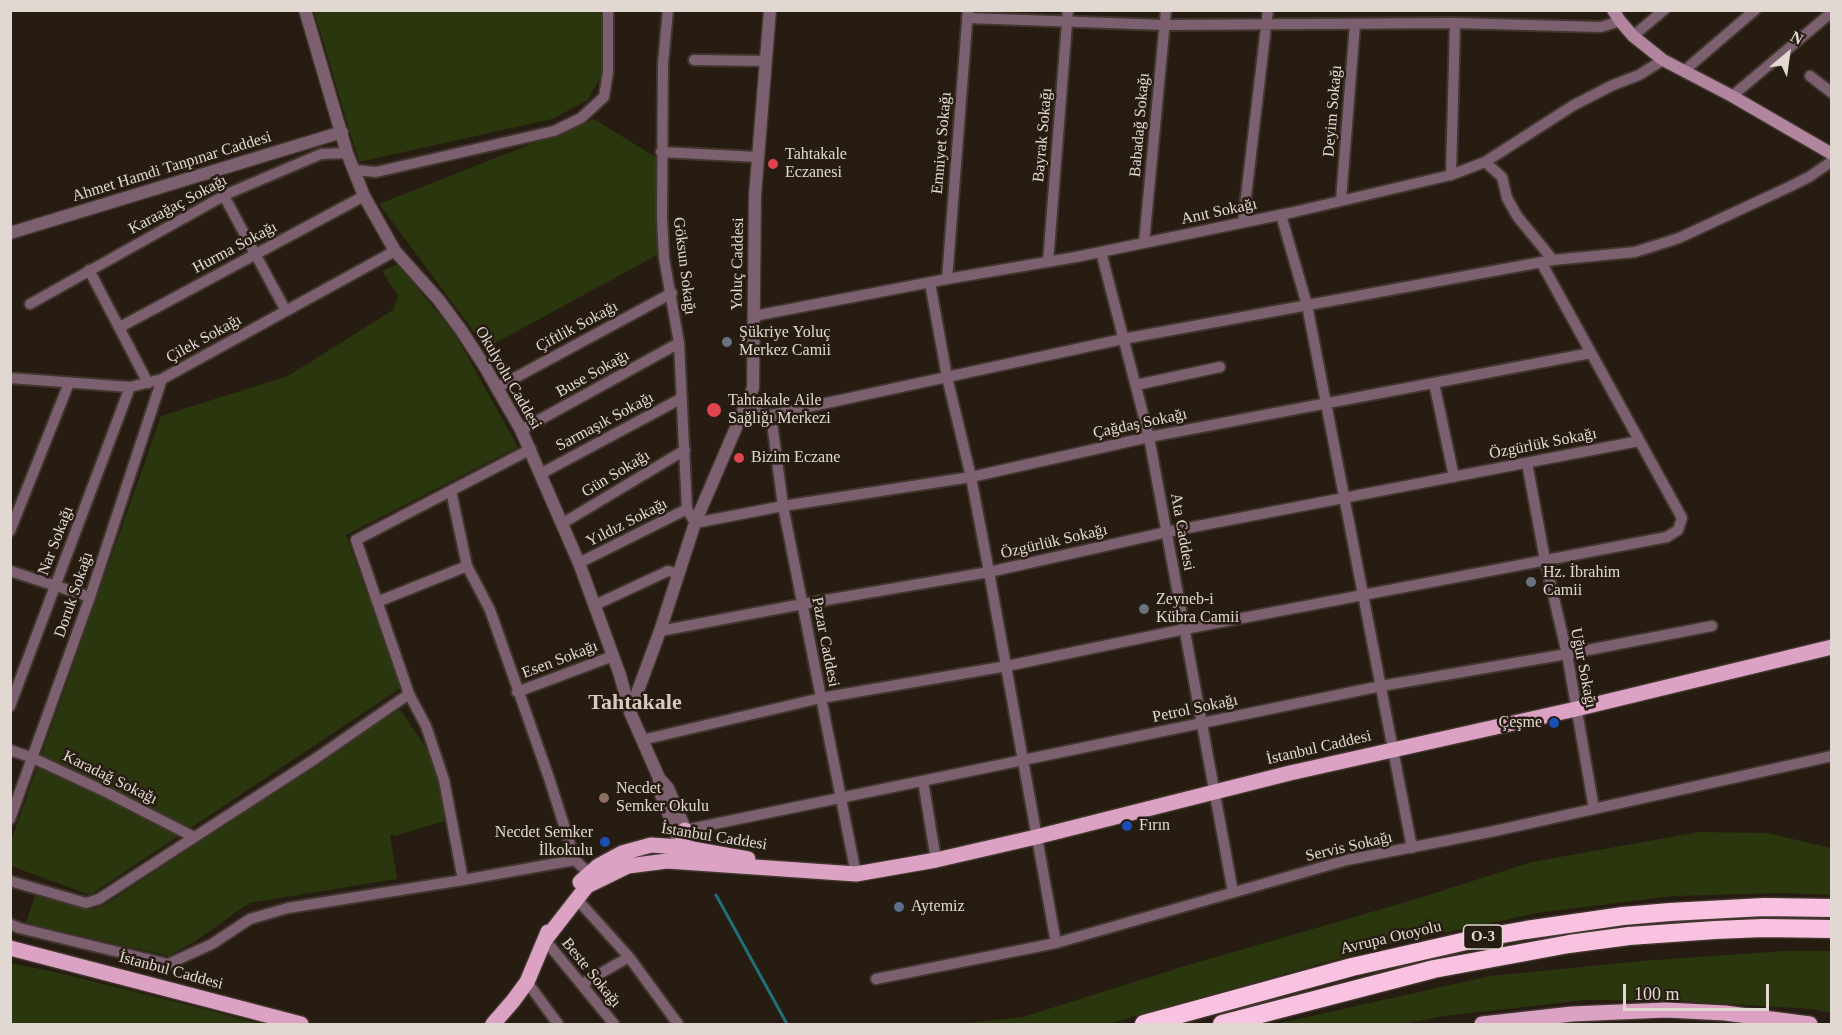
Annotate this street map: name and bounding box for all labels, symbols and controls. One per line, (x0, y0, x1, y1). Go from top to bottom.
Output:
north arrow (1758, 24, 1818, 84)
text: N (1788, 28, 1806, 48)
street label: Deyim Sokağı (1319, 64, 1347, 158)
street label: Babadağ Sokağı (1126, 72, 1154, 178)
street label: Bayrak Sokağı (1029, 87, 1057, 183)
street label: Emniyet Sokağı (928, 91, 956, 195)
street label: Ahmet Hamdi Tanpınar Caddesi (70, 128, 274, 206)
place label: Tahtakale Eczanesi (785, 145, 847, 183)
marker: Tahtakale Eczanesi (766, 157, 780, 171)
street label: Karaağaç Sokağı (125, 171, 231, 239)
street label: Anıt Sokağı (1179, 195, 1259, 229)
street label: Göksun Sokağı (668, 216, 700, 316)
street label: Yoluç Caddesi (728, 217, 748, 311)
street label: Hurma Sokağı (189, 218, 281, 278)
street label: Çiftlik Sokağı (533, 297, 621, 357)
street label: Çilek Sokağı (163, 310, 245, 368)
street label: Okulyolu Caddesi (471, 323, 545, 433)
place label: Şükriye Yoluç Merkez Camii (739, 323, 831, 361)
marker: Şükriye Yoluç Merkez Camii (720, 335, 734, 349)
street label: Buse Sokağı (553, 346, 633, 402)
street label: Sarmaşık Sokağı (553, 388, 657, 456)
place label: Tahtakale Aile Sağlığı Merkezi (728, 391, 831, 429)
marker: Tahtakale Aile Sağlığı Merkezi (705, 401, 723, 419)
street label: Çağdaş Sokağı (1091, 405, 1189, 443)
street label: Özgürlük Sokağı (1488, 424, 1598, 464)
street label: Gün Sokağı (578, 446, 654, 502)
place label: Bizim Eczane (751, 448, 840, 468)
marker: Bizim Eczane (732, 451, 746, 465)
street label: Ata Caddesi (1166, 492, 1198, 572)
street label: Yıldız Sokağı (583, 494, 671, 552)
street label: Nar Sokağı (34, 504, 78, 578)
street label: Özgürlük Sokağı (999, 520, 1109, 564)
street label: Doruk Sokağı (50, 550, 98, 640)
place label: Hz. İbrahim Camii (1543, 563, 1620, 601)
marker: Hz. İbrahim Camii (1524, 575, 1538, 589)
place label: Zeyneb-i Kübra Camii (1156, 590, 1239, 628)
street label: Pazar Caddesi (807, 595, 843, 689)
marker: Zeyneb-i Kübra Camii (1137, 602, 1151, 616)
street label: Uğur Sokağı (1566, 626, 1600, 710)
street label: Esen Sokağı (519, 637, 601, 683)
district label: Tahtakale (588, 690, 682, 716)
street label: Petrol Sokağı (1151, 691, 1239, 727)
place label: Çeşme (1498, 713, 1542, 733)
marker: Çeşme (1547, 716, 1561, 730)
street label: İstanbul Caddesi (1265, 727, 1373, 769)
street label: Karadağ Sokağı (60, 747, 160, 809)
place label: Necdet Semker Okulu (616, 779, 709, 817)
marker: Necdet Semker Okulu (597, 791, 611, 805)
place label: Fırın (1139, 816, 1170, 836)
street label: İstanbul Caddesi (660, 819, 768, 855)
marker: Fırın (1120, 819, 1134, 833)
place label: Necdet Semker İlkokulu (495, 823, 593, 861)
street label: Servis Sokağı (1304, 828, 1394, 866)
marker: Necdet Semker İlkokulu (598, 835, 612, 849)
place label: Aytemiz (911, 897, 965, 917)
marker: Aytemiz (892, 900, 906, 914)
street label: Avrupa Otoyolu (1339, 917, 1443, 959)
road number: O-3 (1464, 925, 1502, 949)
street label: Beste Sokağı (557, 934, 625, 1012)
street label: İstanbul Caddesi (117, 948, 225, 994)
scale bar (1626, 972, 1772, 1010)
text: 100 m (1634, 984, 1680, 1004)

